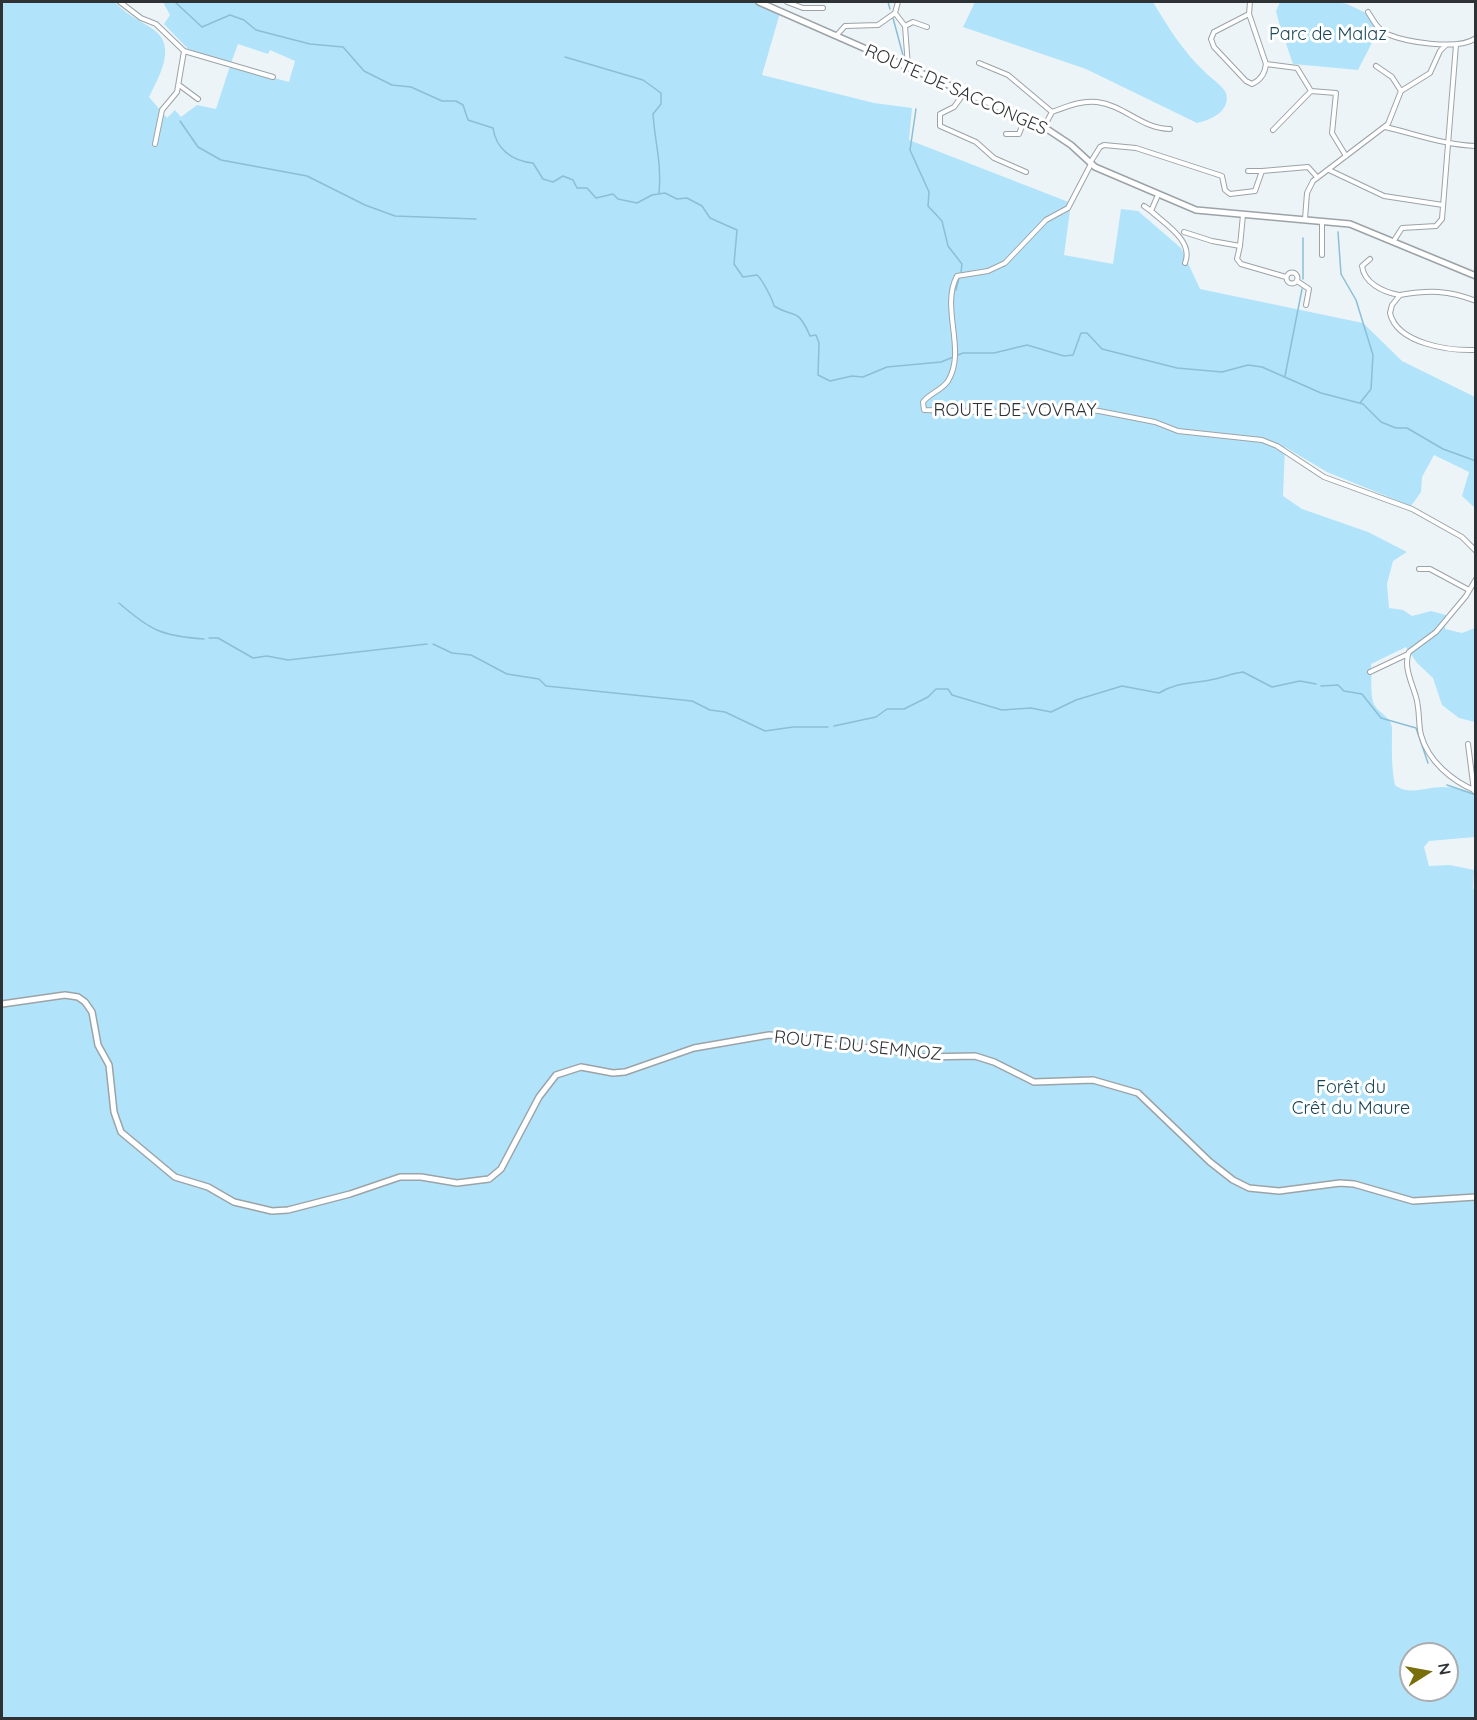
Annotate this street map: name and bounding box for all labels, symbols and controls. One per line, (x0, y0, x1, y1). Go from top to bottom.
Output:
park label: Parc de Malaz (1269, 24, 1387, 46)
street label: ROUTE DE SACCONGES (861, 40, 1051, 140)
street label: ROUTE DE VOVRAY (934, 400, 1096, 422)
street label: ROUTE DU SEMNOZ (773, 1026, 943, 1066)
park label: Forêt du Crêt du Maure (1292, 1077, 1410, 1120)
north arrow (1399, 1642, 1459, 1702)
text: N (1434, 1661, 1456, 1677)

